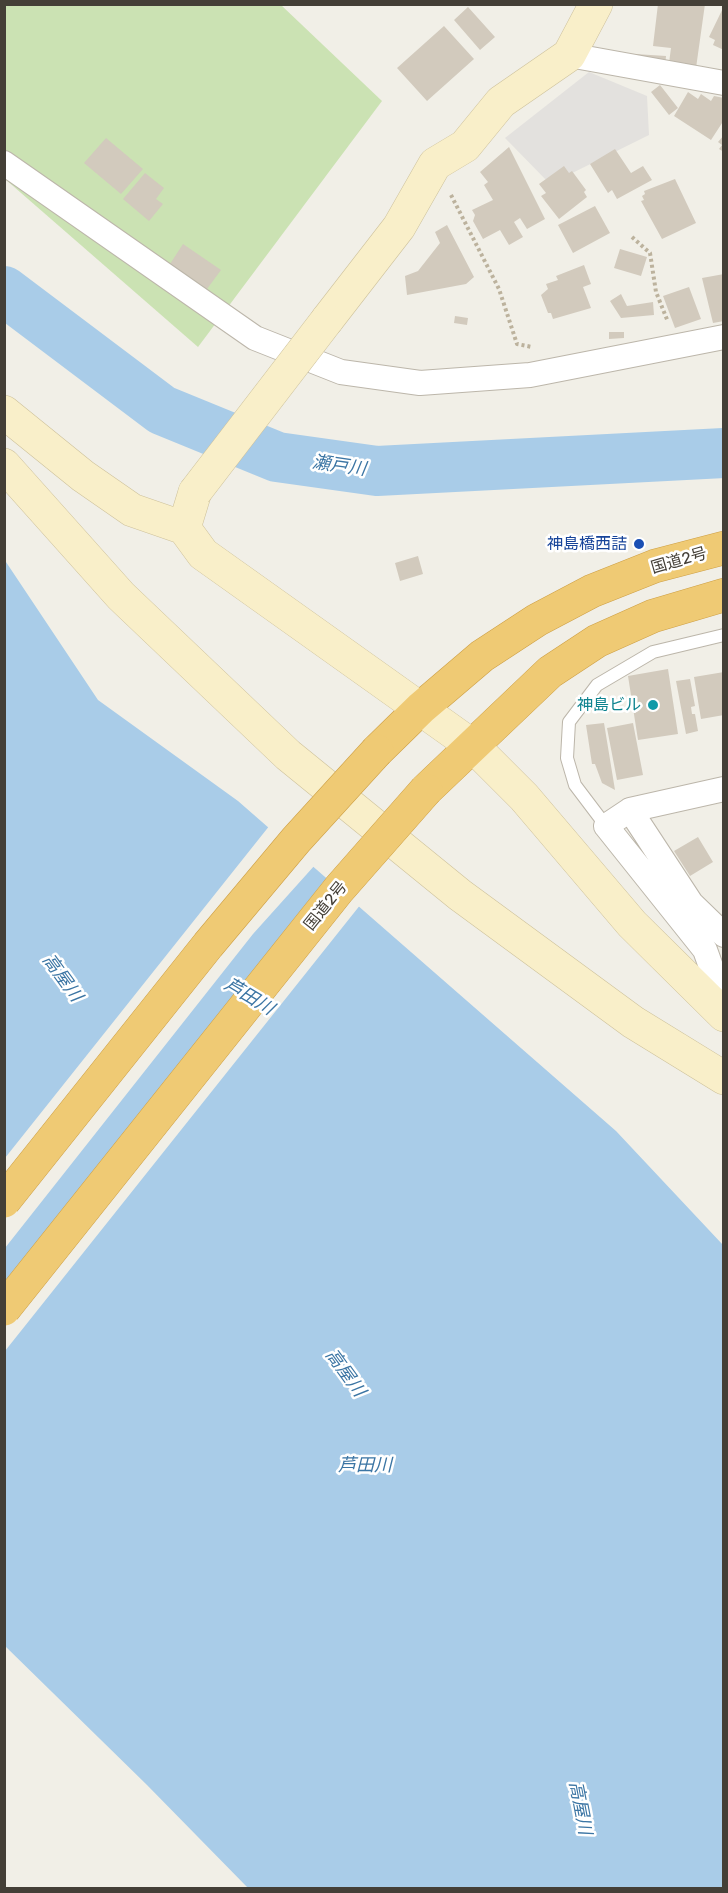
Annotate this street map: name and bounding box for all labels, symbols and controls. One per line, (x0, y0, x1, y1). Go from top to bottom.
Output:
water label: 瀬戸川 (311, 452, 367, 480)
place label: 神島橋西詰 (547, 534, 627, 554)
marker: 神島橋西詰 (632, 537, 646, 551)
street label: 国道2号 (649, 544, 709, 578)
place label: 神島ビル (577, 695, 641, 715)
marker: 神島ビル (646, 698, 660, 712)
street label: 国道2号 (300, 878, 352, 934)
water label: 高屋川 (37, 950, 87, 1006)
water label: 芦田川 (220, 974, 278, 1020)
water label: 高屋川 (320, 1345, 370, 1401)
water label: 芦田川 (338, 1455, 392, 1477)
water label: 高屋川 (564, 1779, 596, 1837)

